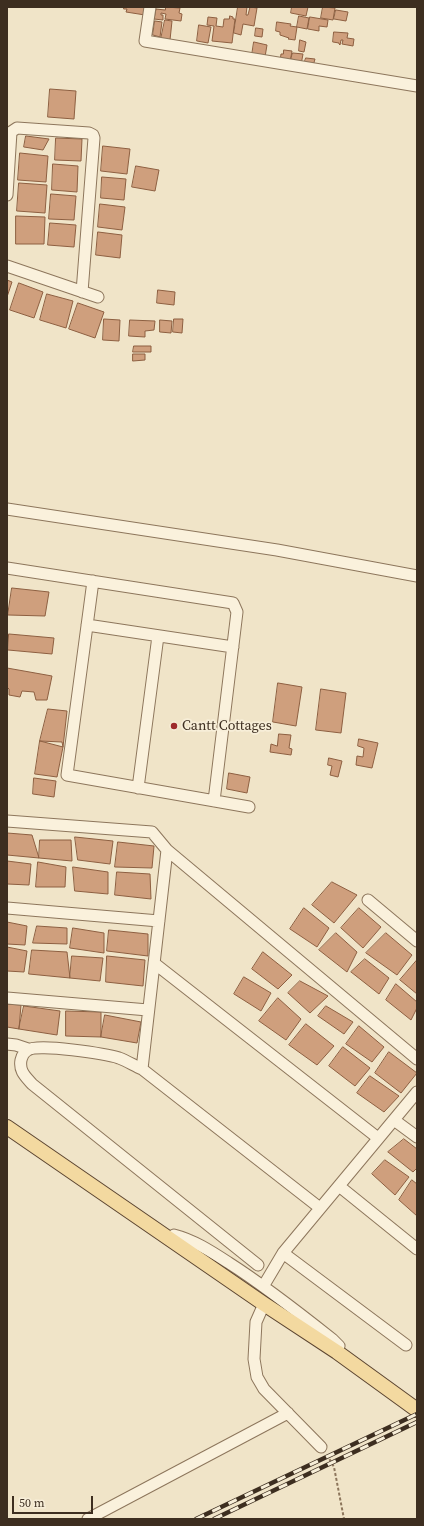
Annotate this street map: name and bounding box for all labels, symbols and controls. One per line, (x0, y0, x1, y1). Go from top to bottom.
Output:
place label: Cantt Cottages (182, 718, 272, 734)
marker: Cantt Cottages (169, 721, 179, 731)
scale bar (14, 1488, 95, 1514)
text: 50 m (19, 1495, 45, 1511)

